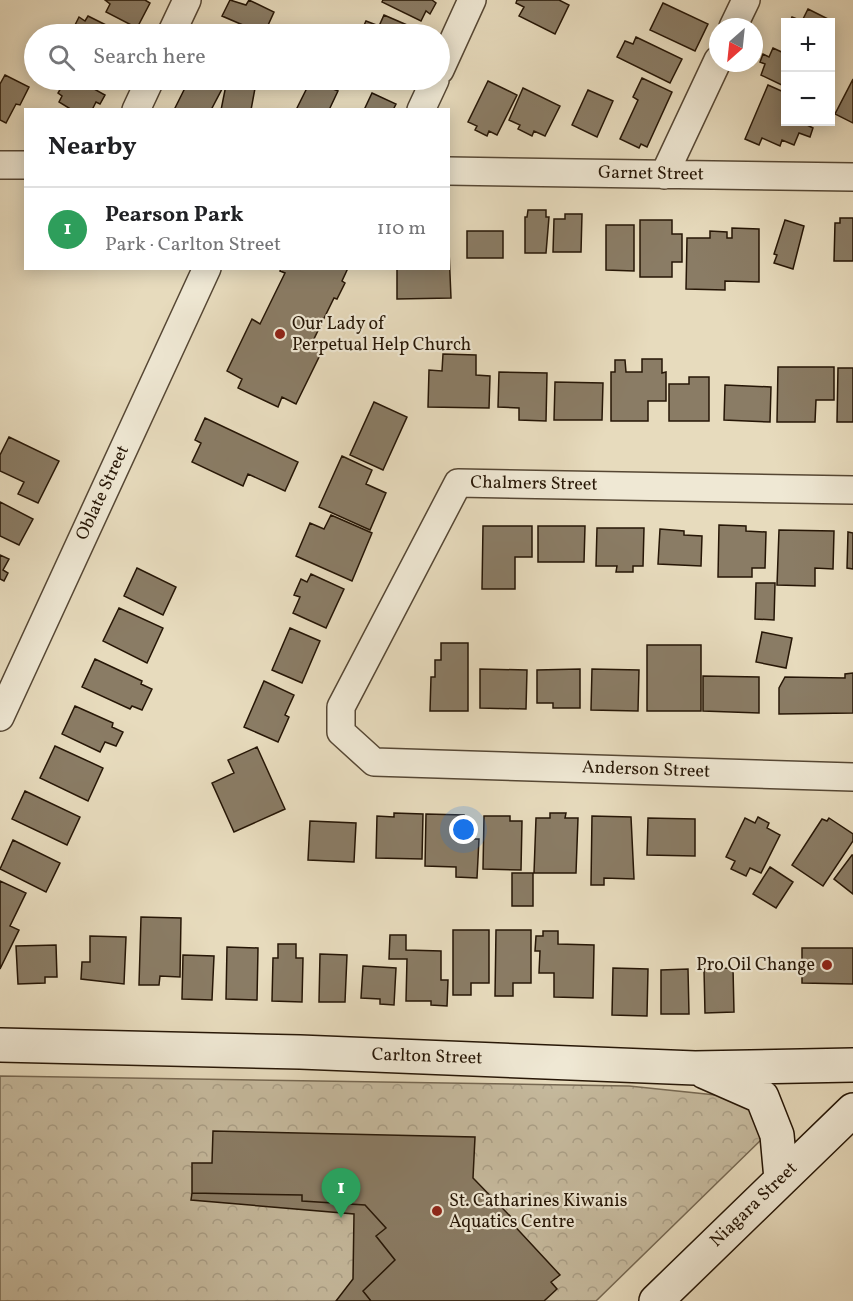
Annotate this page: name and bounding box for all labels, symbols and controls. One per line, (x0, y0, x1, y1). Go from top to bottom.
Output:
north arrow (709, 18, 763, 72)
map controls (781, 18, 835, 126)
button: + (781, 18, 835, 72)
search box (24, 24, 450, 90)
icon: search (45, 41, 78, 74)
text: Search here (93, 42, 206, 73)
button: − (781, 72, 835, 126)
text: Nearby (48, 129, 137, 165)
street label: Garnet Street (598, 161, 704, 187)
text: Pearson Park (105, 200, 244, 231)
text: 1 (63, 215, 72, 243)
text: 110 m (377, 215, 426, 243)
text: Park · Carlton Street (105, 231, 281, 259)
place label: Our Lady of Perpetual Help Church (292, 312, 472, 358)
marker: Our Lady of Perpetual Help Church (273, 327, 287, 341)
street label: Oblate Street (70, 441, 136, 545)
street label: Chalmers Street (470, 470, 598, 498)
street label: Anderson Street (581, 755, 711, 785)
your location (449, 815, 478, 844)
place label: Pro Oil Change (696, 953, 815, 978)
marker: Pro Oil Change (820, 958, 834, 972)
street label: Carlton Street (371, 1043, 483, 1071)
street label: Niagara Street (705, 1157, 803, 1253)
pin: 1 (322, 1168, 360, 1218)
place label: St. Catharines Kiwanis Aquatics Centre (449, 1189, 628, 1235)
marker: St. Catharines Kiwanis Aquatics Centre (430, 1204, 444, 1218)

